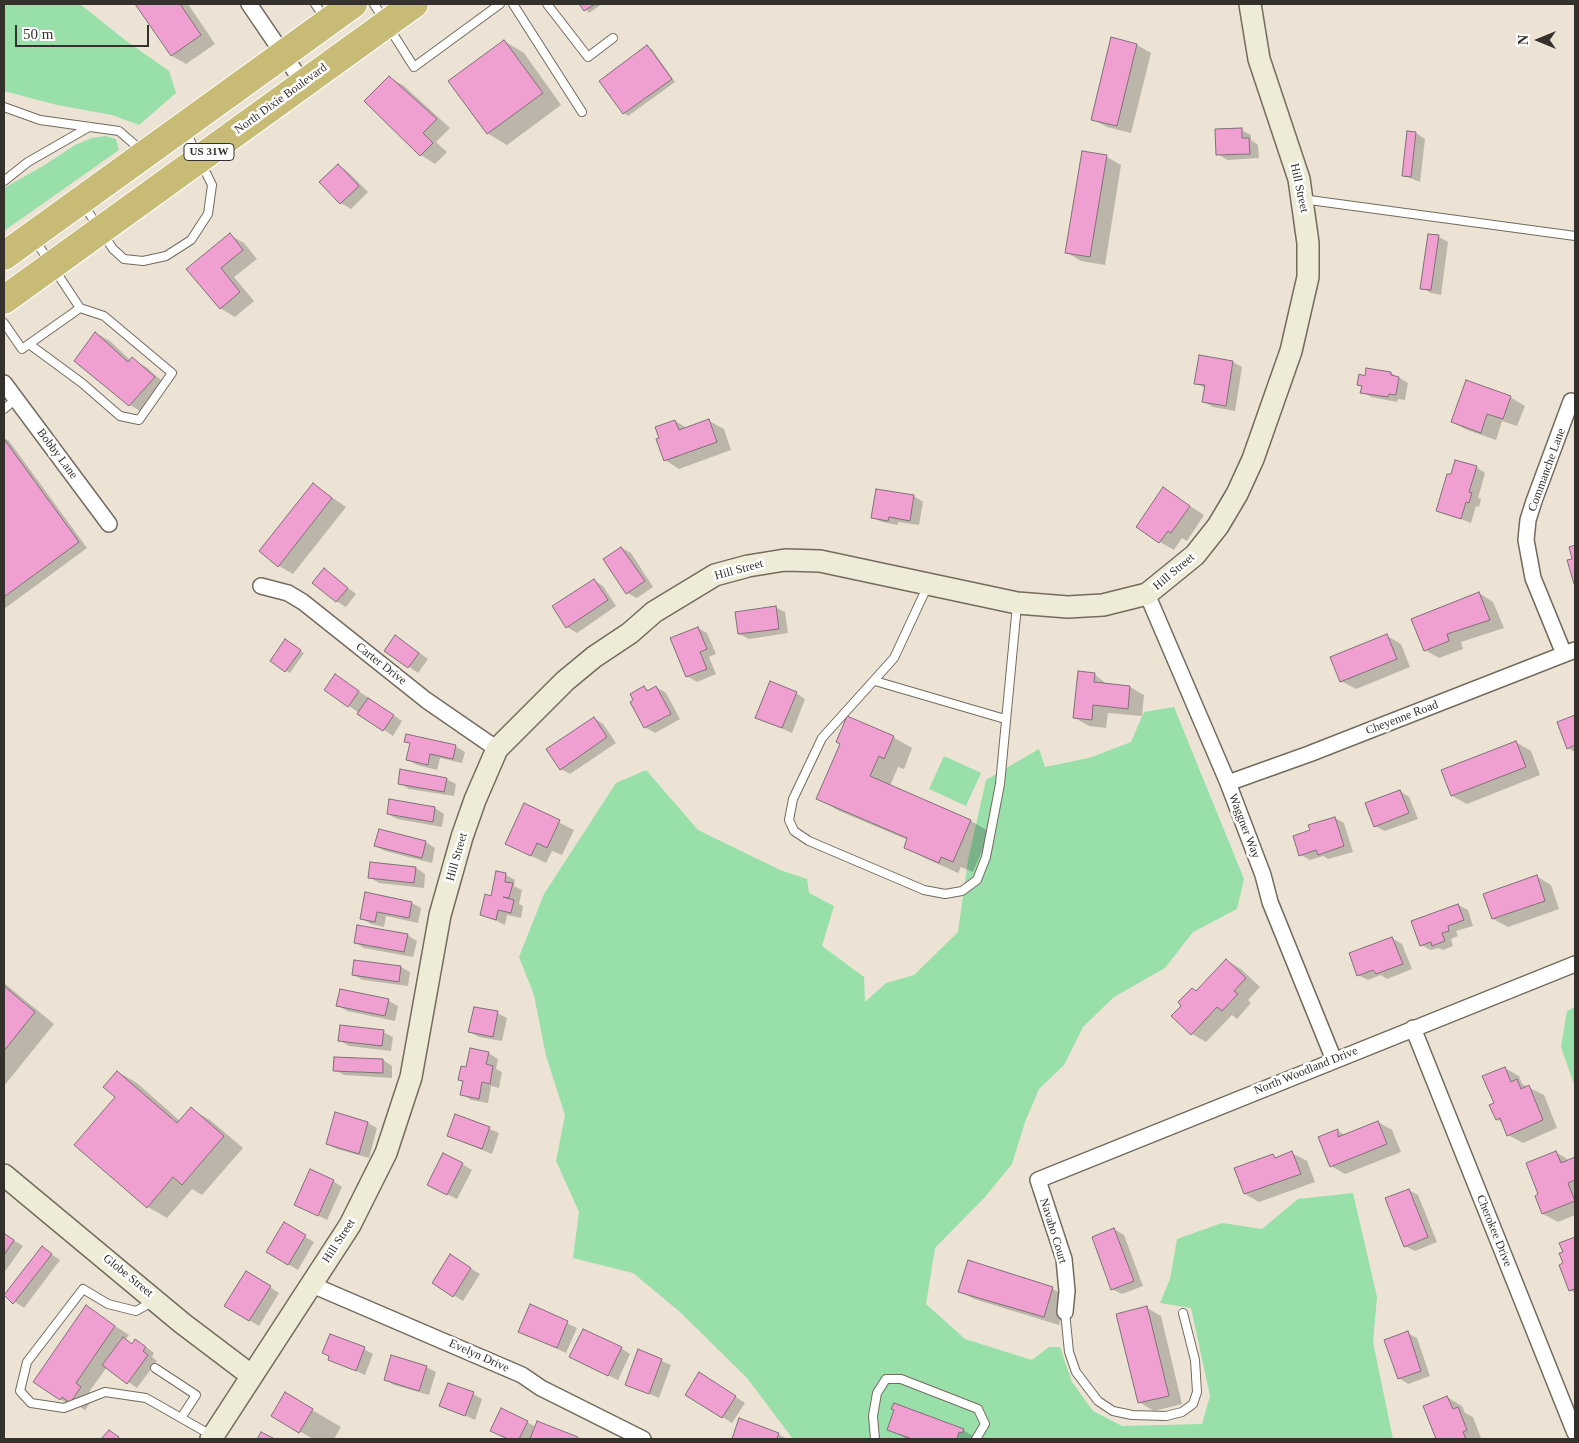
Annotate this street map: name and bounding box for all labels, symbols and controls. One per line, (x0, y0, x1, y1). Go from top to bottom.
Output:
scale bar (18, 15, 151, 47)
north arrow (1514, 15, 1564, 65)
text: 50 m (23, 26, 53, 42)
text: N (1516, 35, 1531, 45)
street label: North Dixie Boulevard (232, 61, 330, 137)
road number: US 31W (184, 144, 234, 160)
street label: Hill Street (1287, 162, 1311, 214)
street label: Bobby Lane (34, 426, 80, 482)
street label: Commanche Lane (1525, 426, 1569, 514)
street label: Hill Street (1150, 551, 1198, 593)
street label: Hill Street (713, 557, 765, 583)
street label: Carter Drive (353, 640, 409, 688)
street label: Cheyenne Road (1364, 698, 1440, 738)
street label: Waggner Way (1225, 792, 1263, 860)
street label: Hill Street (443, 831, 471, 883)
street label: North Woodland Drive (1252, 1044, 1360, 1098)
street label: Cherokee Drive (1473, 1193, 1515, 1269)
street label: Navaho Court (1036, 1197, 1070, 1265)
street label: Hill Street (319, 1216, 359, 1266)
street label: Globe Street (100, 1251, 156, 1301)
street label: Evelyn Drive (447, 1336, 511, 1376)

